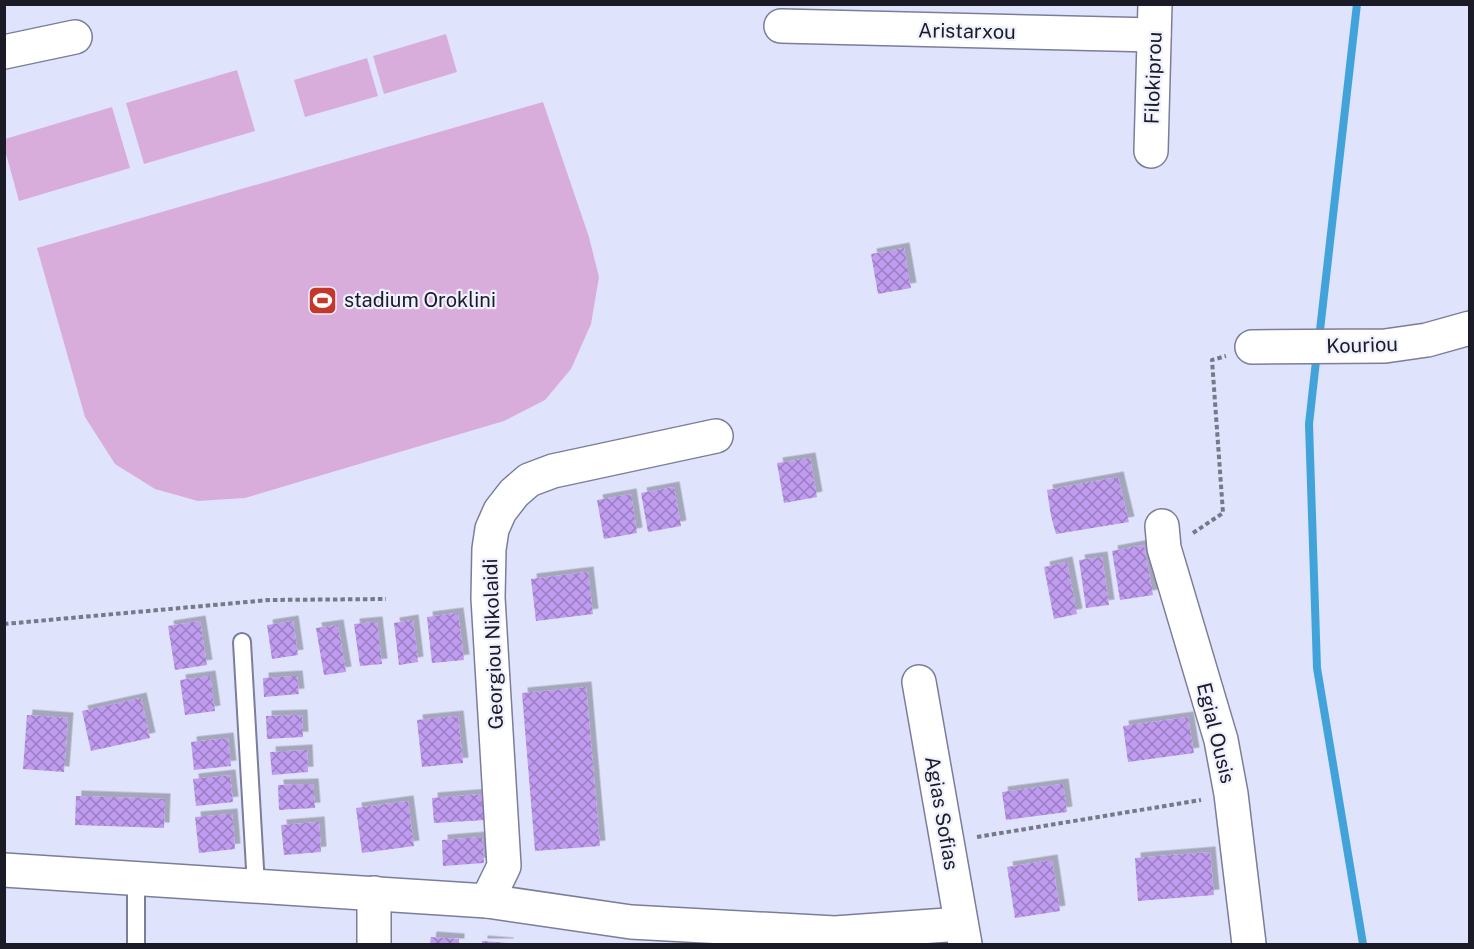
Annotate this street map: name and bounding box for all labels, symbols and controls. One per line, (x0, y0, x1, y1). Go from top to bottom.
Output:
street label: Aristarxou (918, 18, 1016, 44)
street label: Filokiprou (1139, 31, 1167, 125)
sports icon: stadium Oroklini (307, 284, 339, 316)
place label: stadium Oroklini (344, 288, 496, 312)
street label: Kouriou (1326, 332, 1398, 358)
street label: Georgiou Nikolaidi (478, 558, 508, 730)
street label: Egial Ousis (1192, 680, 1240, 786)
street label: Agias Sofias (920, 754, 964, 872)

